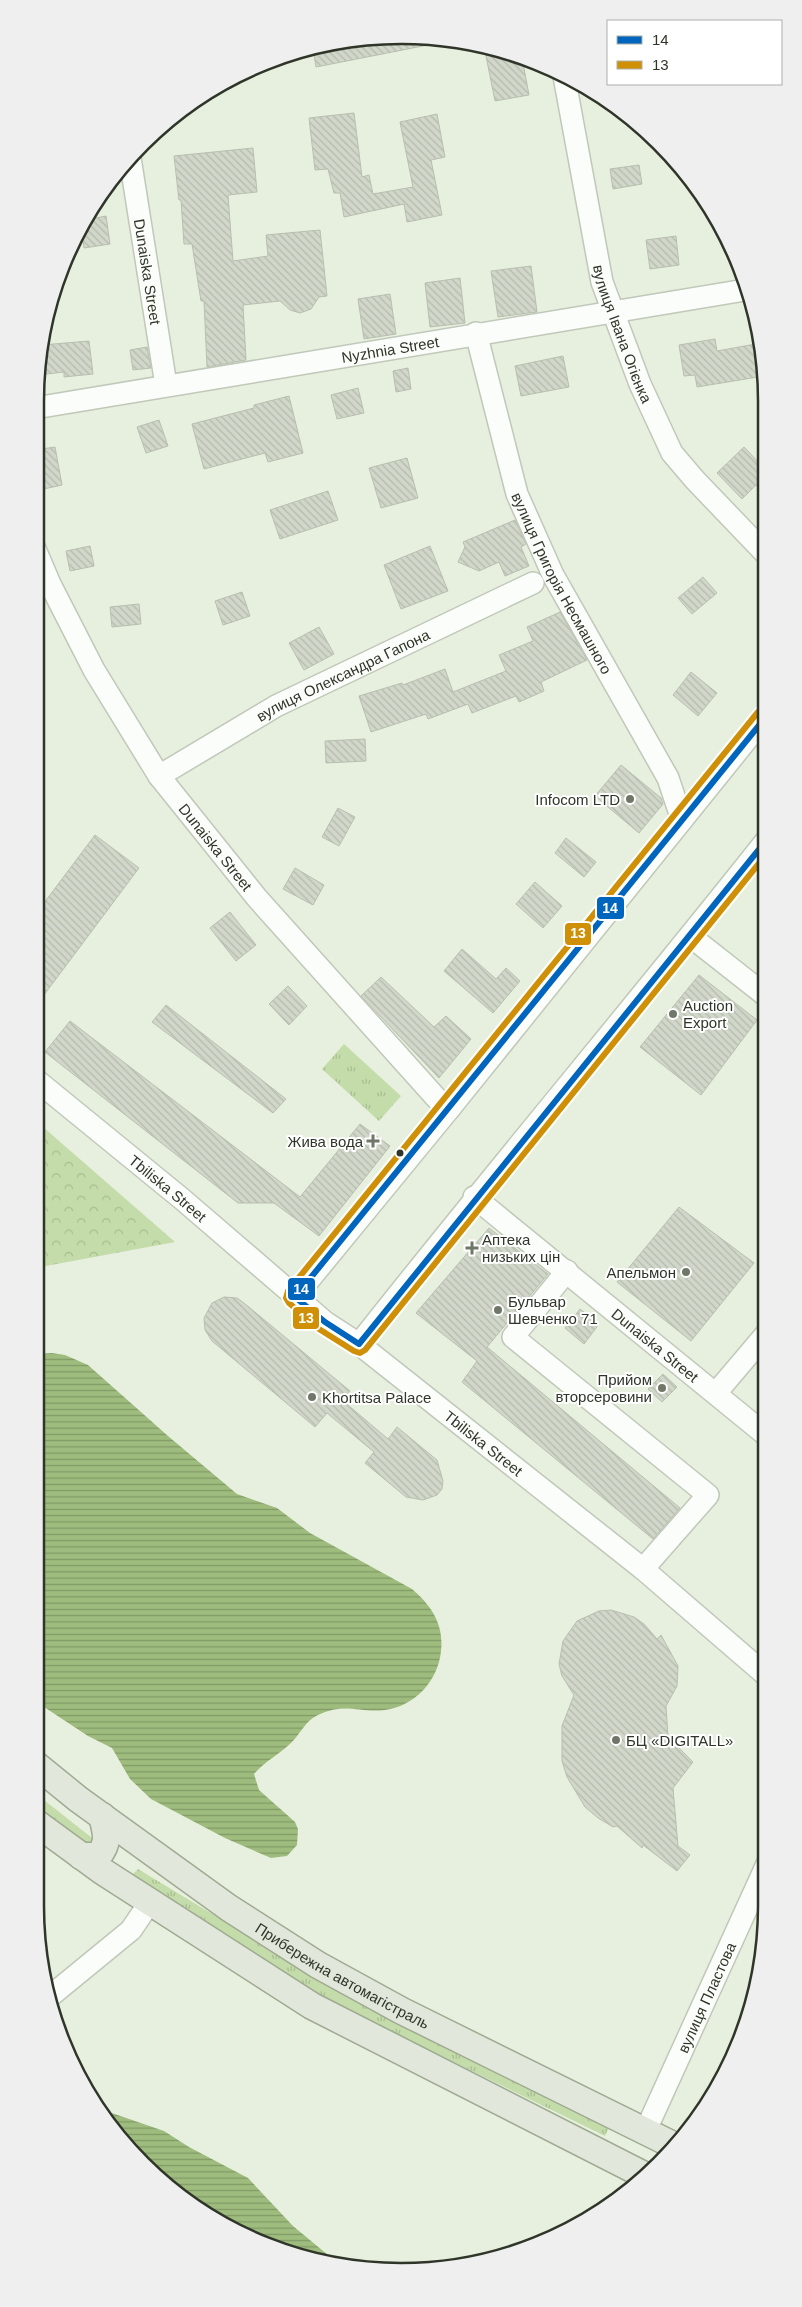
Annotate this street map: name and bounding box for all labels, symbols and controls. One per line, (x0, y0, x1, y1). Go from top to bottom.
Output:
legend (607, 20, 782, 85)
text: 14 (652, 31, 669, 48)
text: 13 (652, 56, 669, 73)
street label: Dunaiska Street (131, 218, 165, 326)
street label: вулиця Івана Огієнка (590, 263, 656, 406)
street label: Nyzhnia Street (340, 332, 441, 365)
street label: вулиця Григорія Несмашного (509, 490, 616, 677)
street label: вулиця Олександра Гапона (253, 625, 433, 724)
place label: Infocom LTD (535, 791, 620, 808)
marker: Infocom LTD (624, 793, 636, 805)
street label: Dunaiska Street (176, 800, 257, 895)
line badge: 14 (596, 896, 625, 920)
text: 14 (602, 900, 618, 916)
line badge: 13 (564, 922, 592, 946)
text: 13 (570, 925, 586, 941)
place label: Auction Export (683, 997, 733, 1031)
marker: Auction Export (667, 1008, 679, 1020)
place label: Жива вода (288, 1133, 364, 1150)
marker: Жива вода (367, 1135, 379, 1147)
unlabelled marker (395, 1148, 405, 1158)
street label: Tbiliska Street (126, 1151, 211, 1225)
place label: Аптека низьких цін (482, 1231, 560, 1265)
marker: Аптека низьких цін (466, 1242, 478, 1254)
place label: Апельмон (607, 1264, 676, 1281)
marker: Апельмон (680, 1266, 692, 1278)
line badge: 14 (287, 1277, 316, 1301)
text: 14 (293, 1281, 309, 1297)
place label: Бульвар Шевченко 71 (508, 1293, 598, 1327)
marker: Бульвар Шевченко 71 (492, 1304, 504, 1316)
street label: Dunaiska Street (609, 1305, 703, 1386)
line badge: 13 (292, 1306, 320, 1330)
text: 13 (298, 1310, 314, 1326)
place label: Прийом вторсеровини (555, 1371, 652, 1405)
marker: Прийом вторсеровини (656, 1382, 668, 1394)
place label: Khortitsa Palace (322, 1389, 431, 1406)
marker: Khortitsa Palace (306, 1391, 318, 1403)
street label: Tbiliska Street (441, 1407, 527, 1480)
place label: БЦ «DIGITALL» (626, 1732, 733, 1749)
marker: БЦ «DIGITALL» (610, 1734, 622, 1746)
street label: Прибережна автомагістраль (253, 1919, 433, 2032)
street label: вулиця Пластова (674, 1939, 739, 2055)

